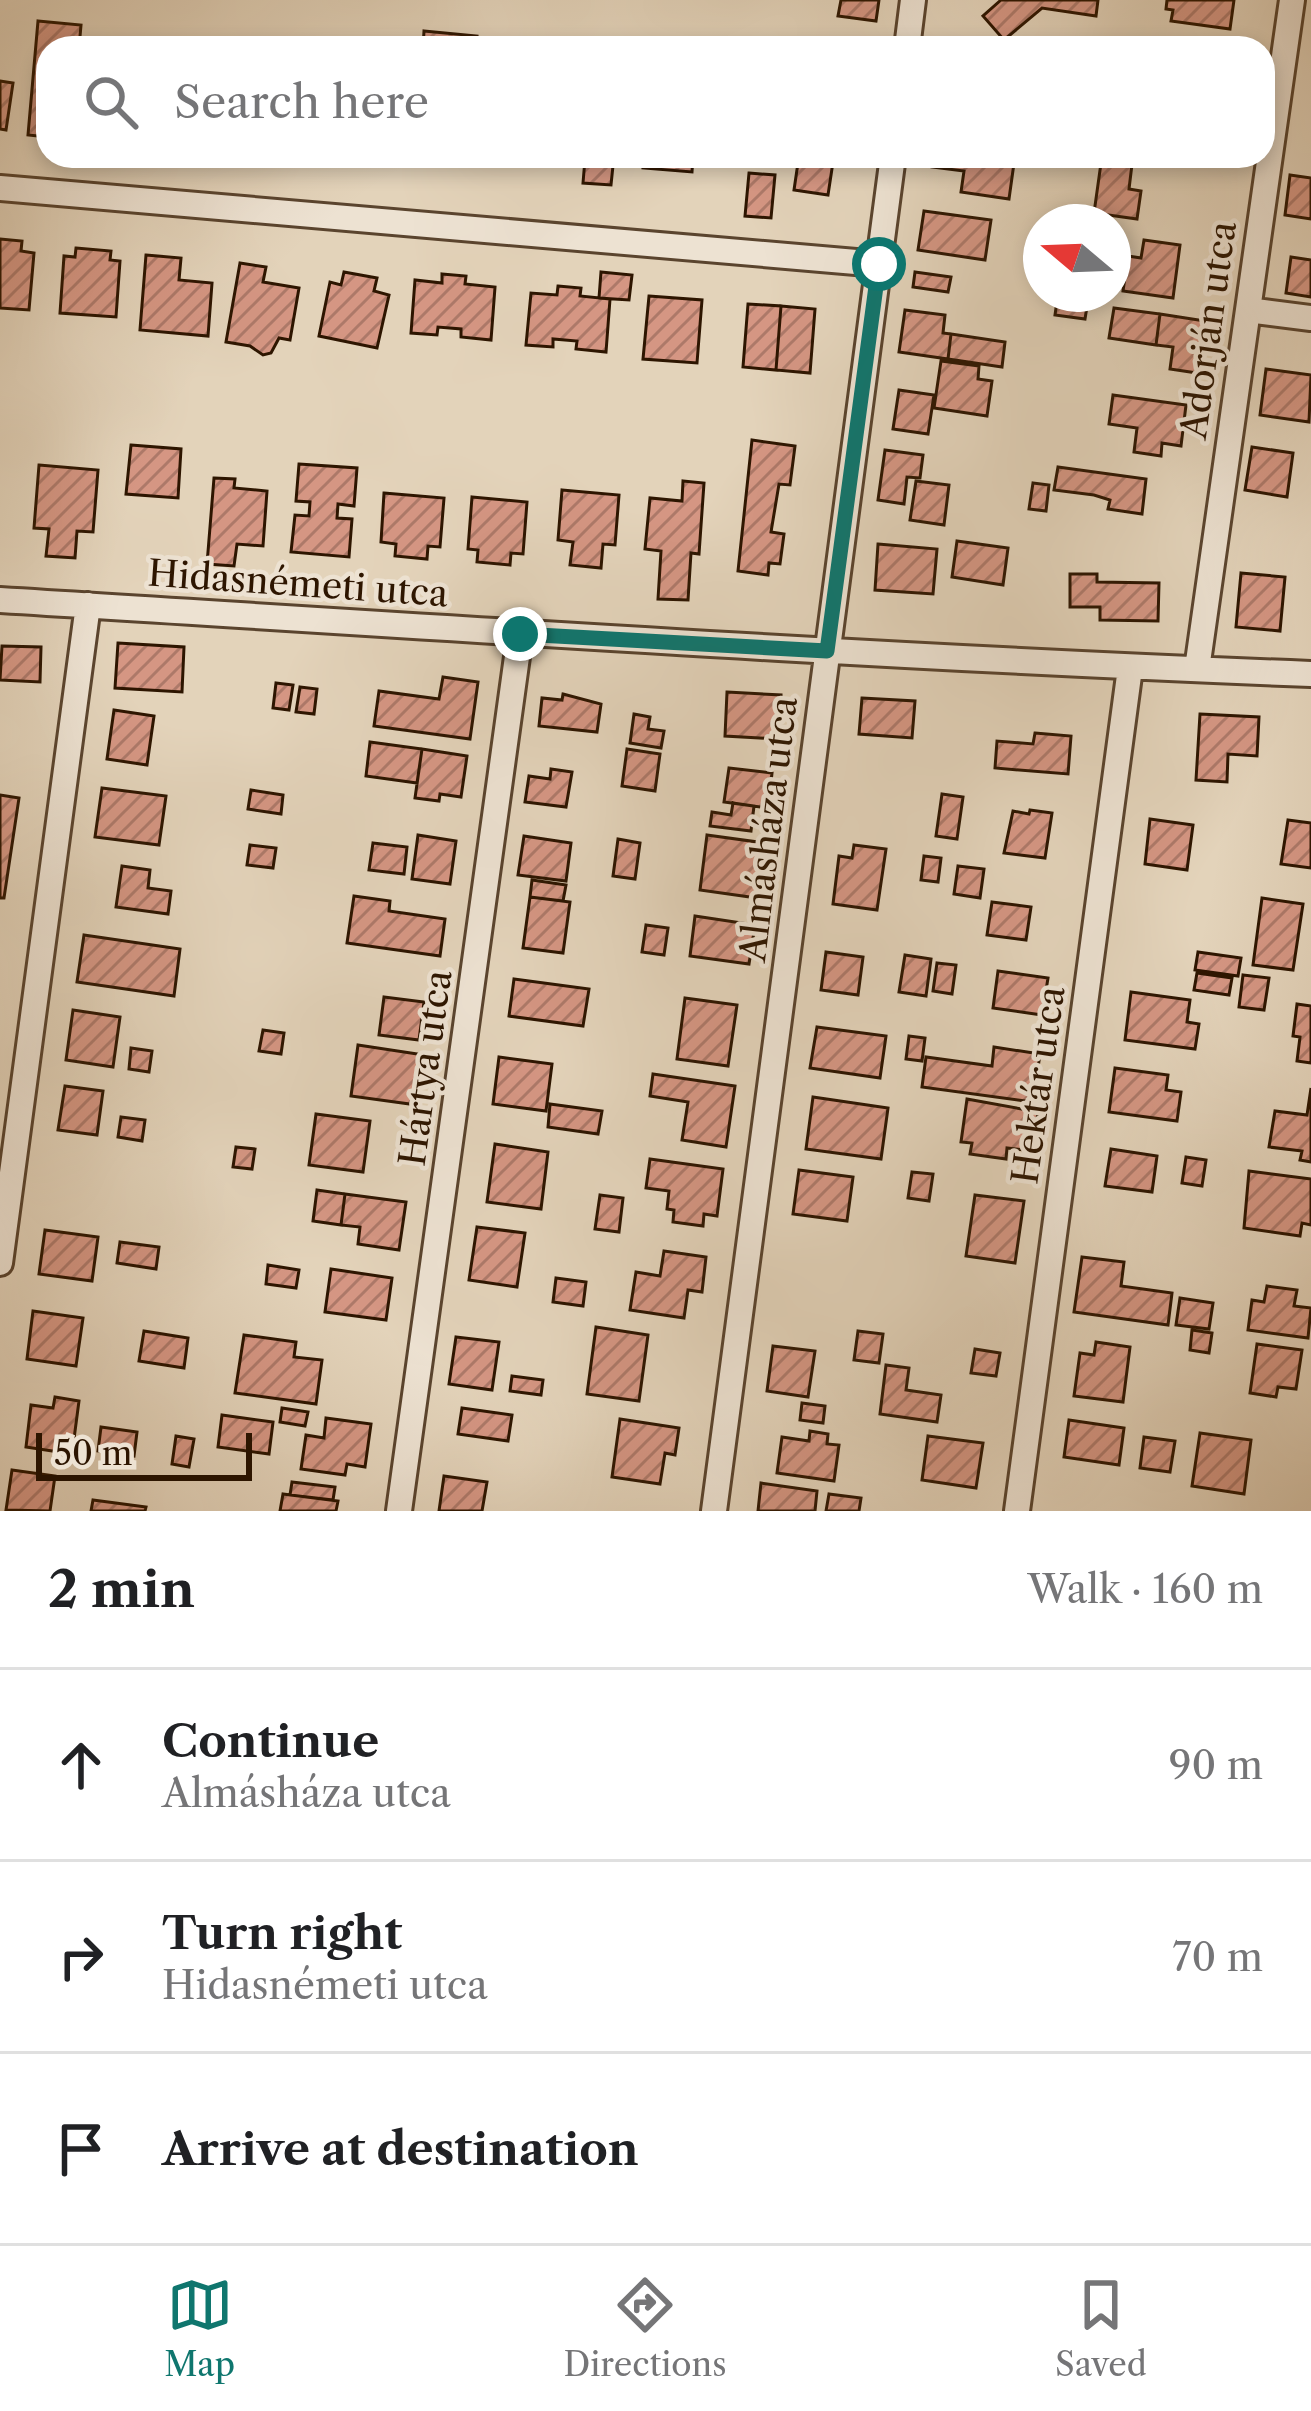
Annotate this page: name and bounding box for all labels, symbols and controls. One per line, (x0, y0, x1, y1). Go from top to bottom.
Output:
search box (36, 36, 1275, 168)
icon: search (78, 69, 144, 135)
text: Search here (174, 74, 429, 130)
north arrow (1023, 204, 1131, 312)
street label: Adorján utca (1171, 218, 1245, 443)
route start (852, 237, 906, 291)
street label: Hidasnémeti utca (146, 551, 450, 615)
route end (493, 607, 547, 661)
street label: Almásháza utca (730, 694, 806, 965)
street label: Hártya utca (389, 967, 461, 1169)
street label: Hektár utca (1002, 983, 1074, 1187)
scale bar (36, 1427, 252, 1480)
text: 50 m (54, 1433, 132, 1474)
text: 2 min (48, 1558, 195, 1620)
text: Walk · 160 m (1027, 1565, 1263, 1613)
text: Continue (162, 1713, 379, 1769)
icon: ahead (48, 1732, 114, 1798)
text: 90 m (1169, 1741, 1263, 1789)
text: Almásháza utca (162, 1769, 451, 1817)
text: Turn right (162, 1905, 402, 1961)
icon: right (48, 1924, 114, 1990)
text: 70 m (1172, 1933, 1263, 1981)
text: Hidasnémeti utca (162, 1961, 488, 2009)
icon: arrive (48, 2116, 114, 2182)
text: Arrive at destination (162, 2121, 639, 2177)
tab: Map (164, 2272, 235, 2385)
tab: Directions (564, 2272, 727, 2385)
tab: Saved (1055, 2272, 1147, 2385)

